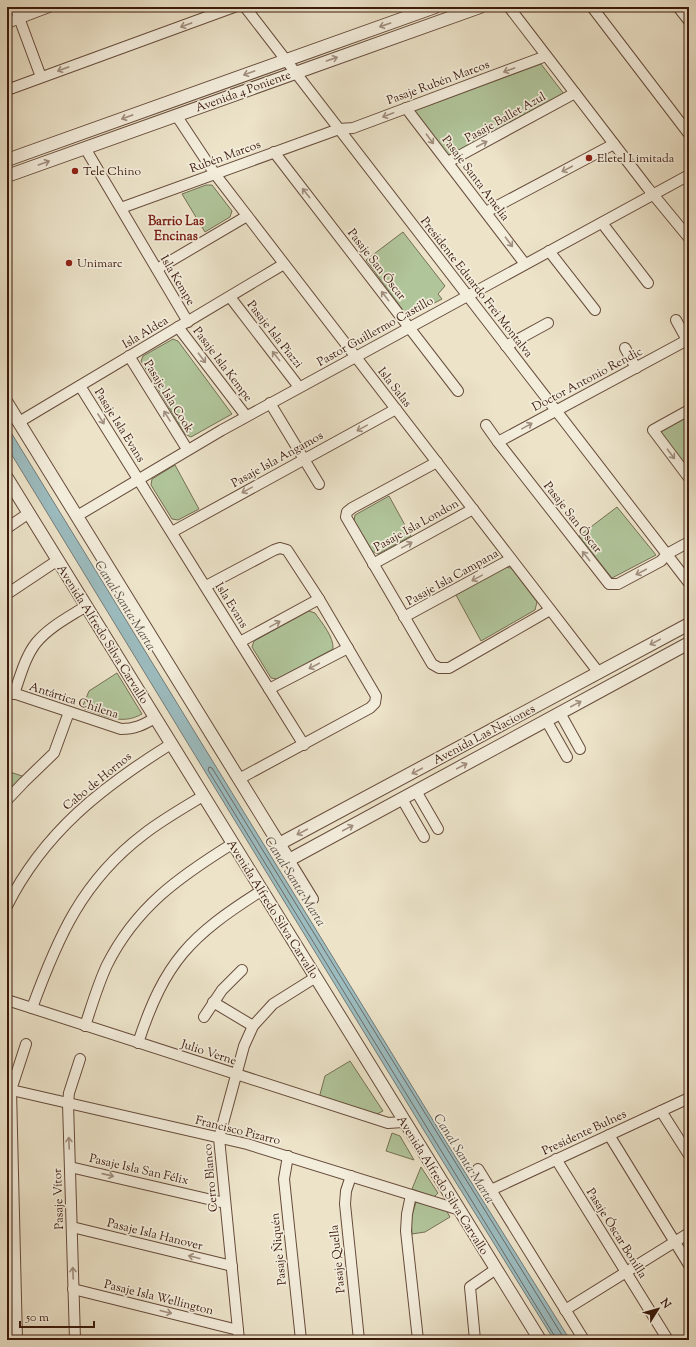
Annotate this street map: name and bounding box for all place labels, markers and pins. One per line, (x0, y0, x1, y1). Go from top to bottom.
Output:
place label: Eletel Limitada (597, 150, 675, 168)
marker: Eletel Limitada (584, 153, 594, 163)
place label: Tele Chino (83, 163, 141, 181)
marker: Tele Chino (70, 166, 80, 176)
place label: Unimarc (77, 255, 123, 273)
marker: Unimarc (64, 258, 74, 268)

